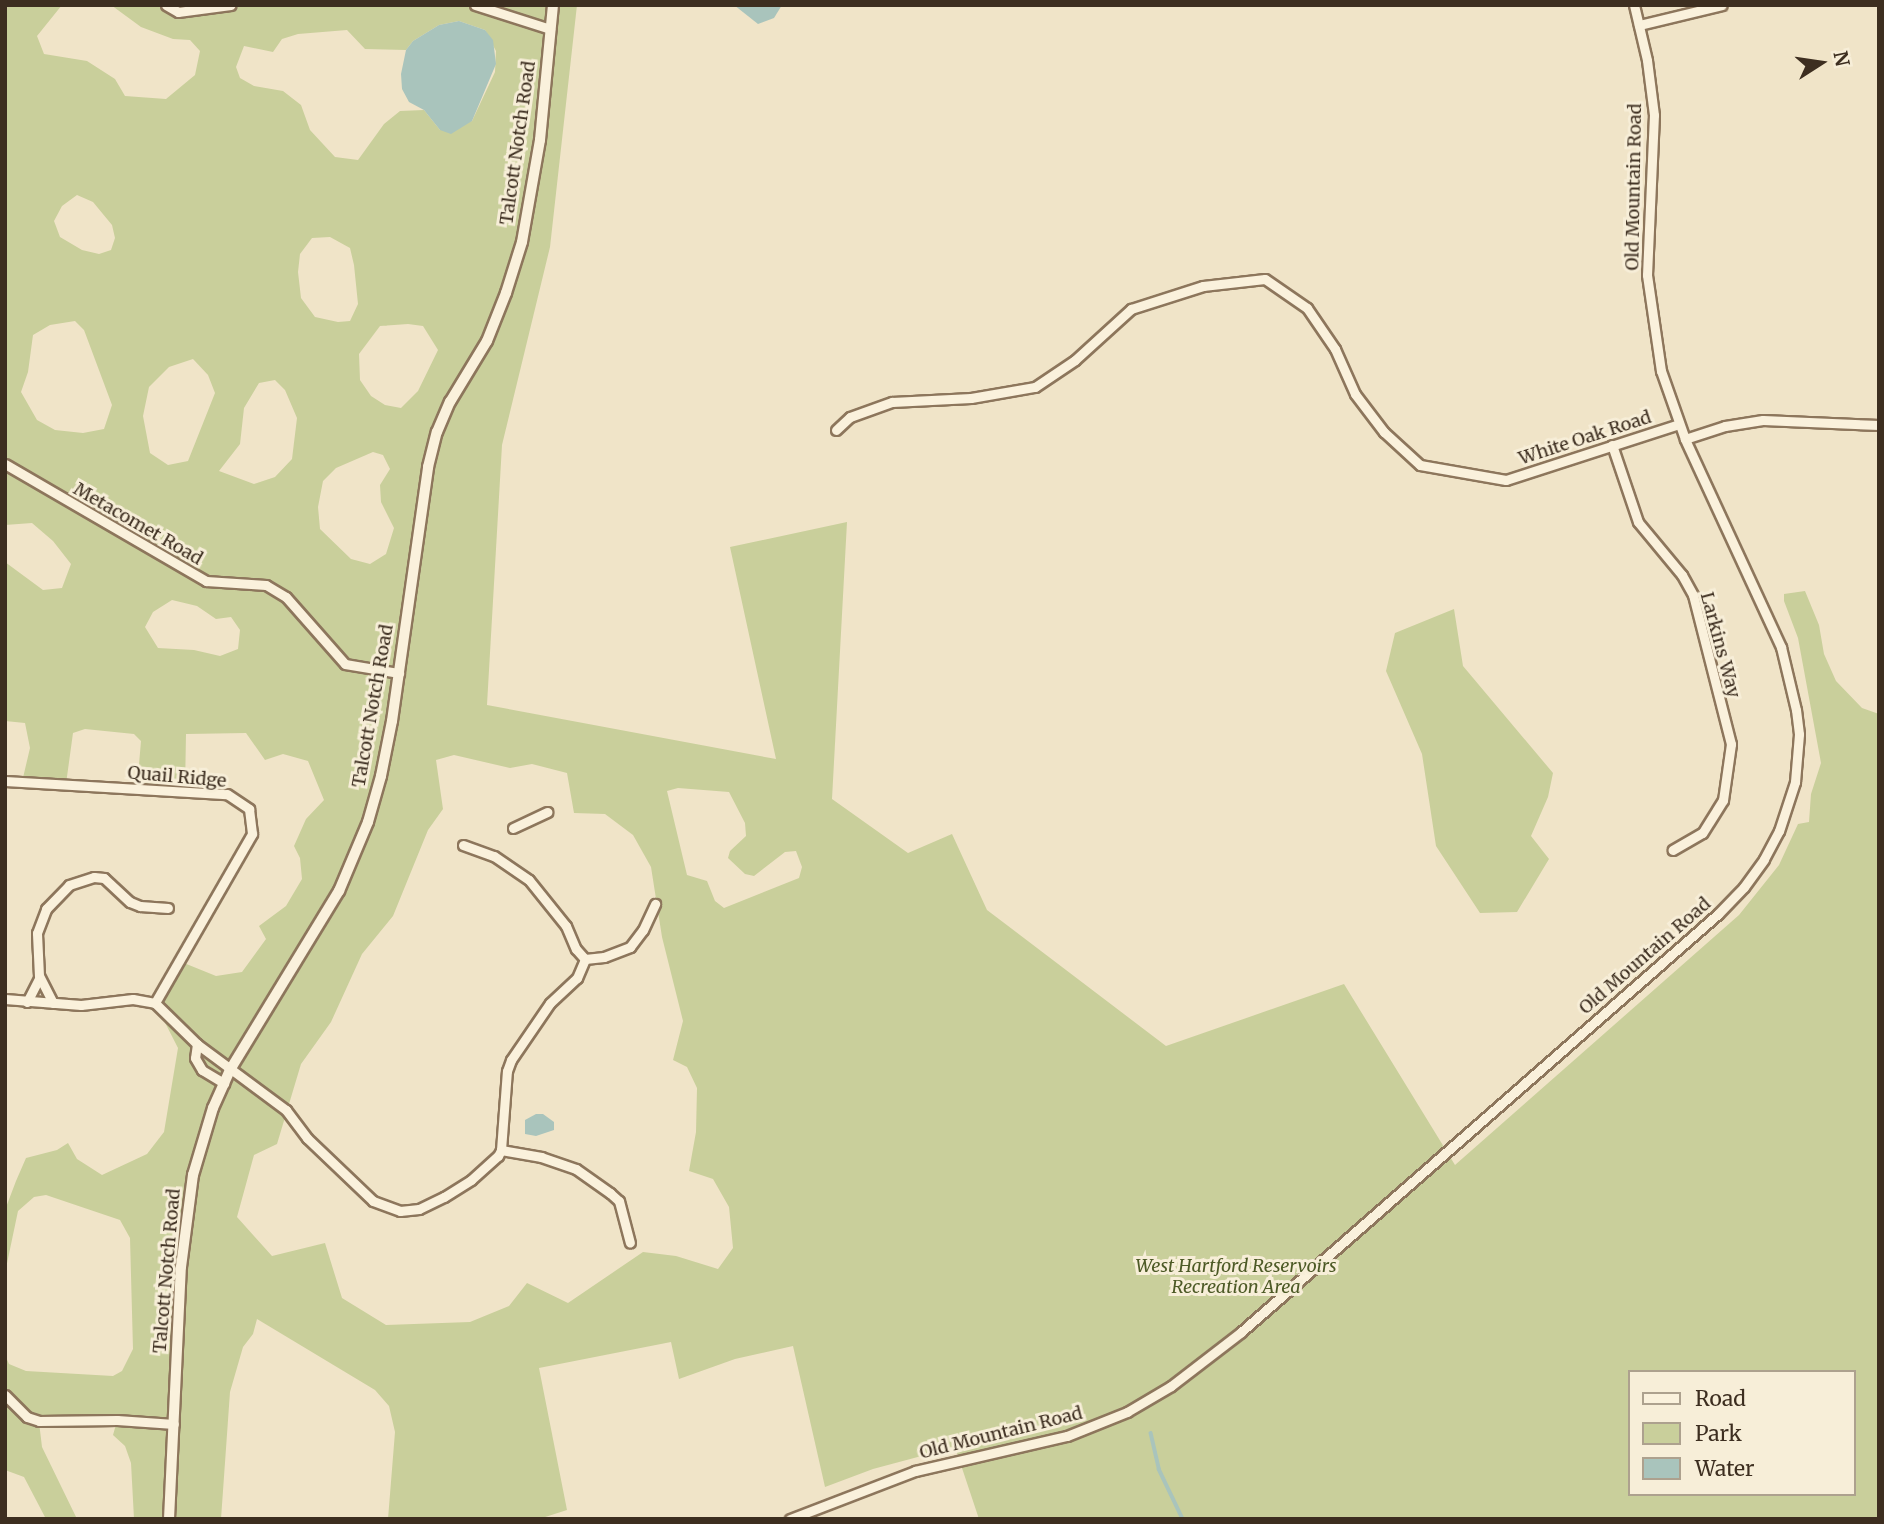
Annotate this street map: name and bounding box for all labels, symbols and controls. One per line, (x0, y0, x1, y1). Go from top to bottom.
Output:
north arrow (1786, 28, 1856, 98)
text: N (1828, 49, 1855, 68)
street label: Talcott Notch Road (496, 60, 540, 226)
street label: Old Mountain Road (1622, 103, 1646, 271)
street label: White Oak Road (1516, 406, 1654, 470)
street label: Metacomet Road (70, 478, 206, 570)
street label: Larkins Way (1696, 590, 1744, 700)
street label: Talcott Notch Road (348, 623, 398, 789)
street label: Quail Ridge (127, 762, 227, 792)
street label: Old Mountain Road (1575, 893, 1715, 1019)
street label: Talcott Notch Road (149, 1188, 185, 1354)
park label: West Hartford Reservoirs Recreation Area (1136, 1256, 1336, 1298)
legend (1629, 1370, 1856, 1496)
text: Road (1695, 1385, 1746, 1412)
street label: Old Mountain Road (917, 1402, 1085, 1464)
text: Park (1695, 1420, 1742, 1447)
text: Water (1695, 1455, 1754, 1482)

